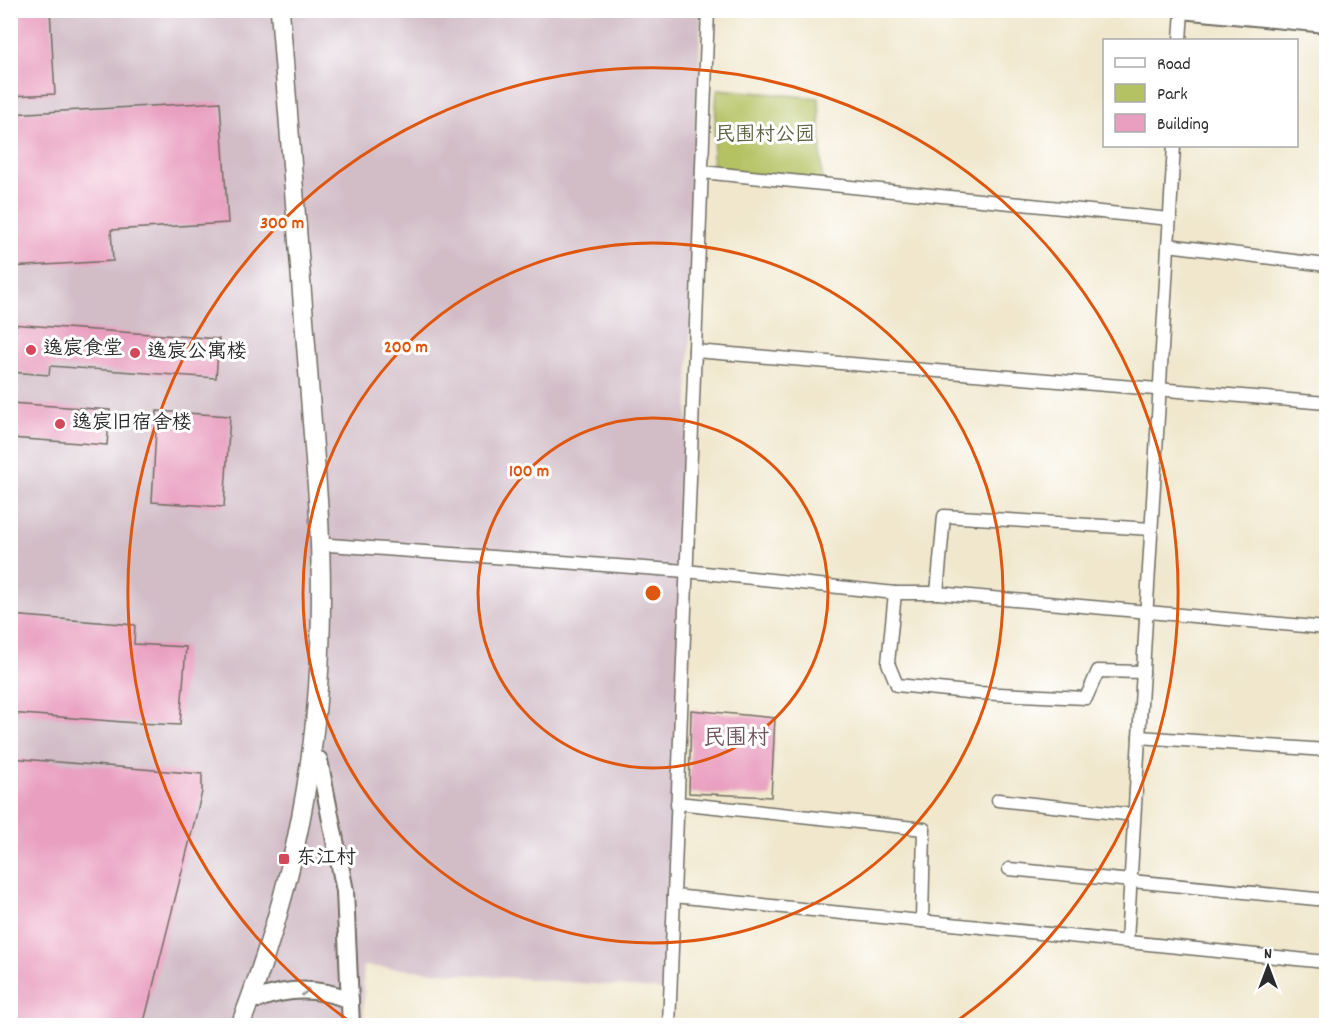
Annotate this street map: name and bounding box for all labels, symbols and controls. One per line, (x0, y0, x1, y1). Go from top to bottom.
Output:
legend (1103, 39, 1298, 147)
text: Road (1157, 53, 1191, 78)
text: Park (1157, 83, 1188, 108)
text: Building (1157, 113, 1209, 138)
park label: 民围村公园 (715, 122, 815, 150)
text: 300 m (260, 212, 304, 237)
place label: 逸宸食堂 (43, 336, 123, 364)
text: 200 m (384, 336, 428, 361)
place label: 逸宸公寓楼 (147, 339, 247, 367)
marker: 逸宸食堂 (24, 343, 38, 357)
marker: 逸宸公寓楼 (128, 346, 142, 360)
place label: 逸宸旧宿舍楼 (72, 410, 192, 438)
marker: 逸宸旧宿舍楼 (53, 417, 67, 431)
text: 100 m (509, 460, 549, 485)
centre of rings (643, 583, 663, 603)
district label: 民围村 (703, 724, 769, 755)
place label: 东江村 (296, 845, 356, 873)
marker: 东江村 (277, 852, 291, 866)
north arrow (1238, 937, 1298, 997)
text: N (1264, 943, 1272, 966)
one-way arrow (300, 984, 309, 997)

